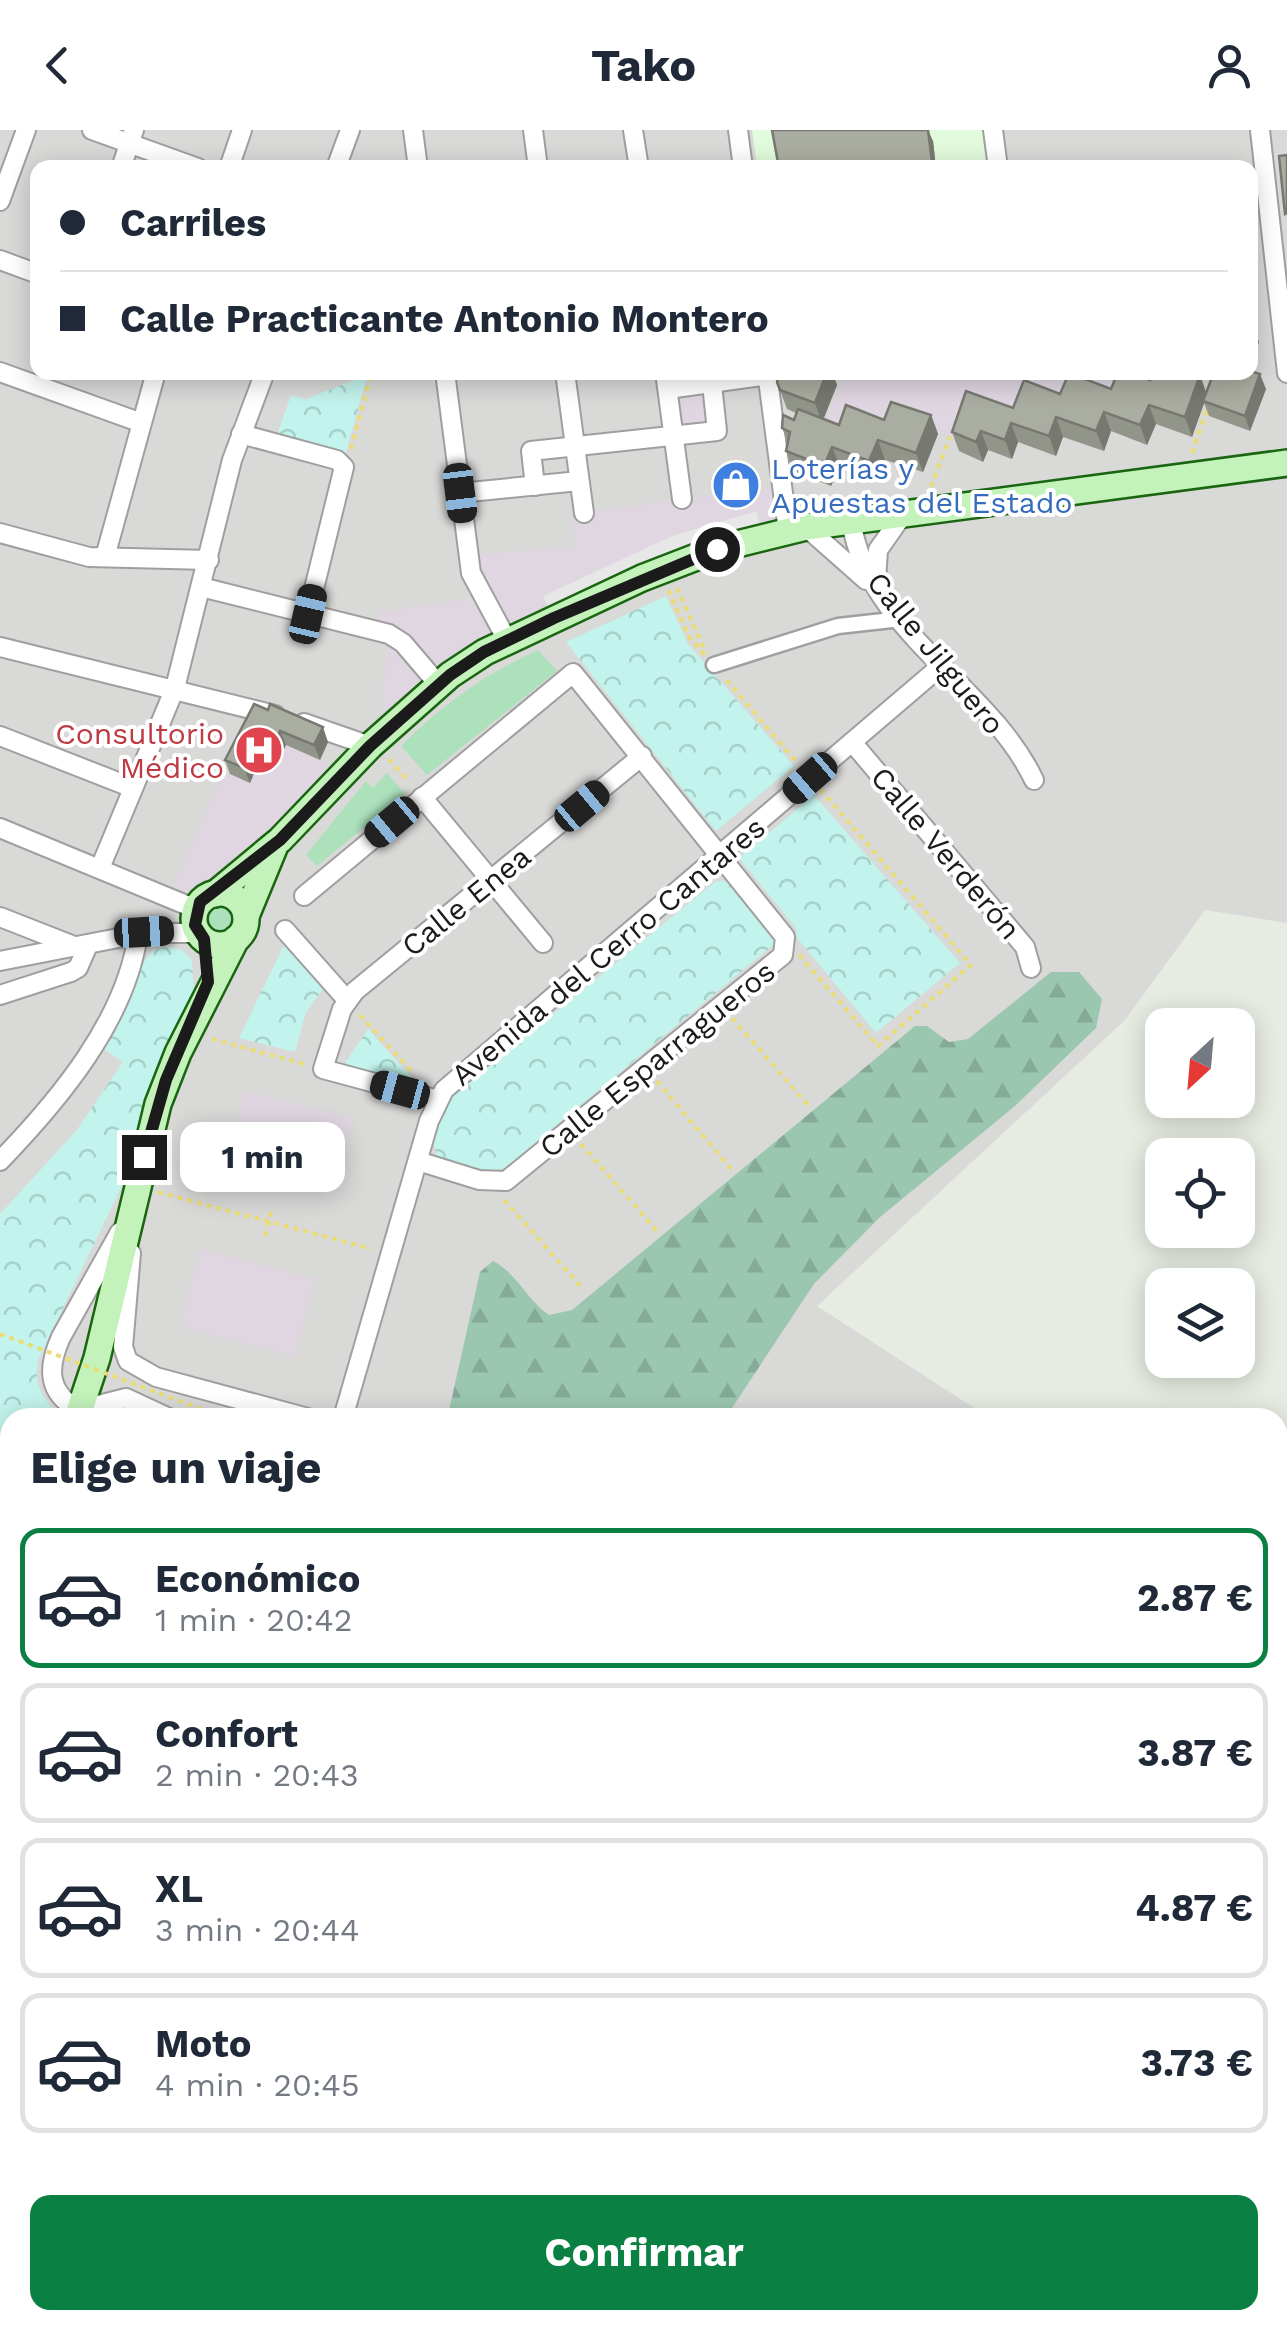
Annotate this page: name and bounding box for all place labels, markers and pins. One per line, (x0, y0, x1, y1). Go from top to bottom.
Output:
place label: Loterías y Apuestas del Estado (771, 451, 1073, 520)
shop icon: Loterías y Apuestas del Estado (710, 459, 762, 511)
place label: Consultorio Médico (55, 716, 224, 785)
hospital icon: Consultorio Médico (233, 724, 285, 776)

